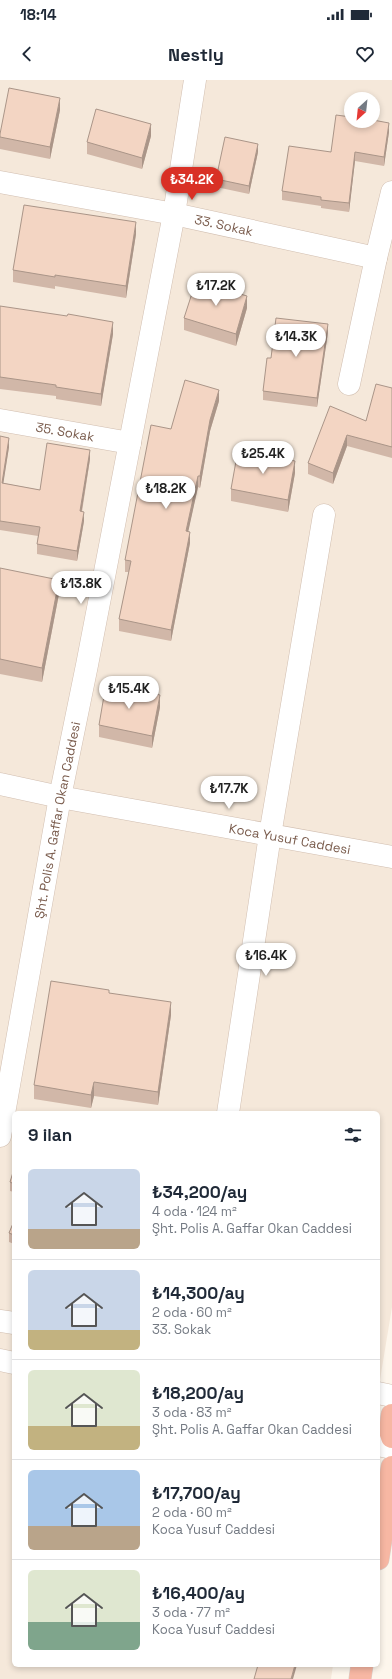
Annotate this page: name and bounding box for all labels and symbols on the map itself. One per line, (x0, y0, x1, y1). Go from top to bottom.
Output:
north arrow (344, 92, 380, 128)
pin: ₺34.2K (159, 167, 225, 201)
street label: 33. Sokak (193, 211, 255, 240)
pin: ₺17.2K (183, 273, 249, 307)
pin: ₺14.3K (263, 324, 329, 358)
street label: 35. Sokak (34, 418, 96, 446)
pin: ₺25.4K (230, 441, 296, 475)
pin: ₺18.2K (133, 476, 199, 510)
pin: ₺13.8K (48, 571, 114, 605)
pin: ₺15.4K (96, 676, 162, 710)
street label: Şht. Polis A. Gaffar Okan Caddesi (31, 720, 84, 920)
pin: ₺17.7K (196, 776, 262, 810)
street label: Koca Yusuf Caddesi (228, 820, 352, 858)
pin: ₺16.4K (233, 943, 299, 977)

